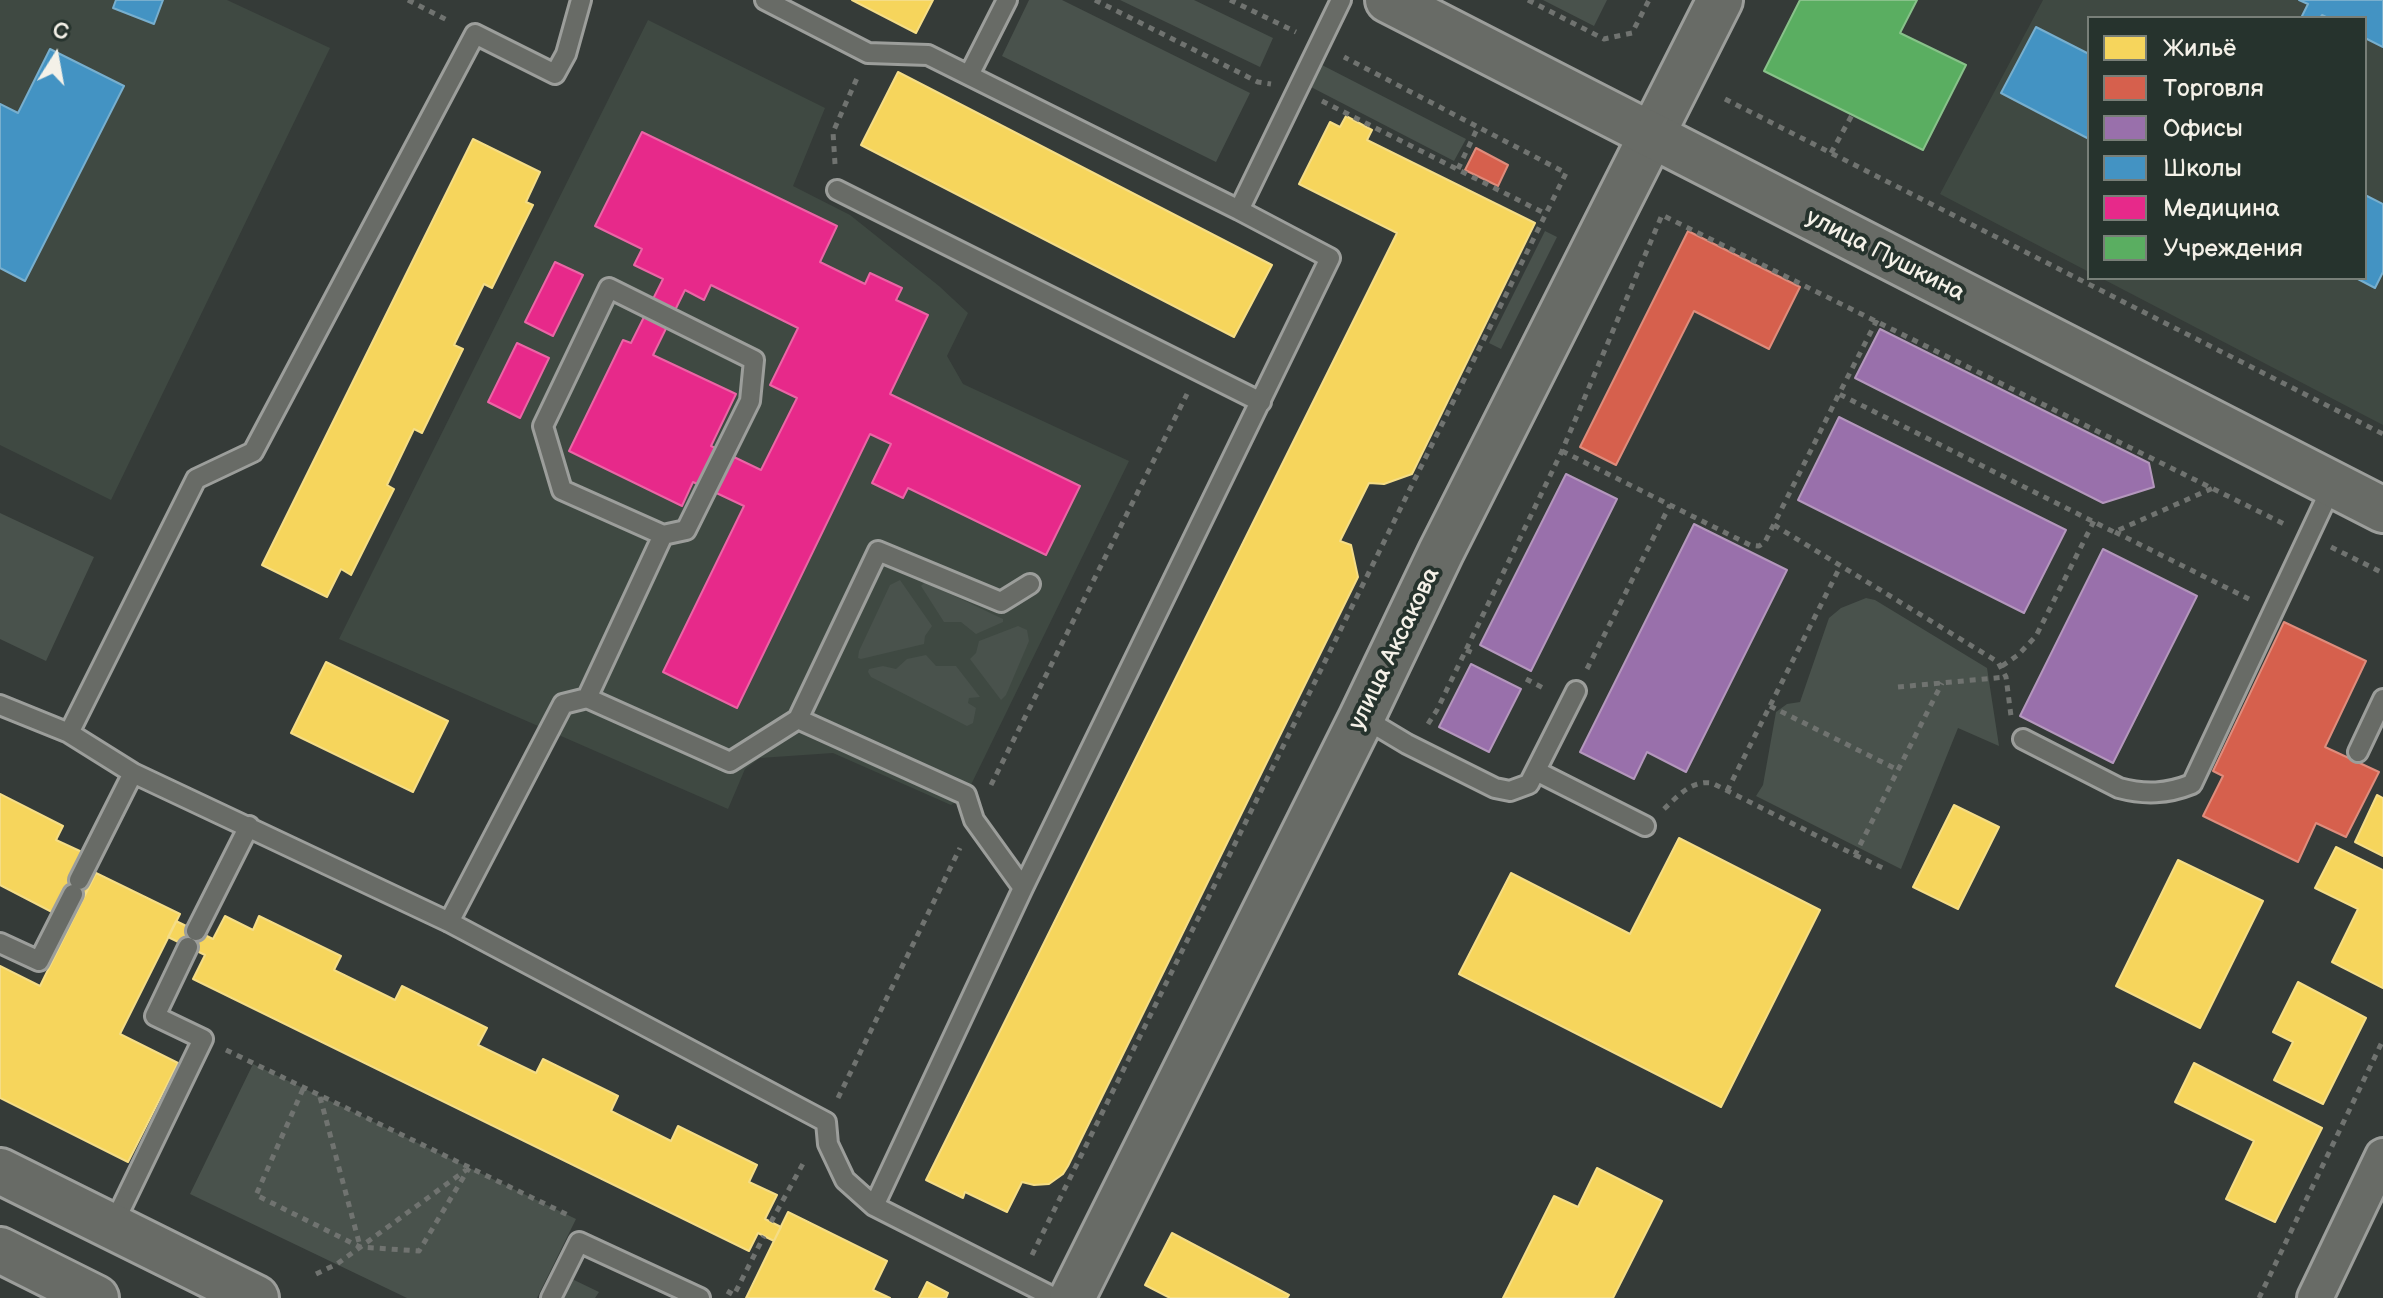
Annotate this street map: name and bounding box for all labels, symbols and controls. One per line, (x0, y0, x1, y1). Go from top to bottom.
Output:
north arrow (16, 16, 96, 96)
legend (2087, 16, 2367, 280)
text: С (51, 17, 71, 47)
text: Жильё (2163, 34, 2236, 63)
text: Торговля (2163, 74, 2264, 103)
text: Офисы (2163, 114, 2243, 143)
text: Школы (2163, 154, 2242, 183)
text: Медицина (2163, 194, 2280, 223)
street label: улица Пушкина (1801, 204, 1969, 308)
text: Учреждения (2163, 234, 2303, 263)
street label: улица Аксакова (1343, 563, 1447, 735)

